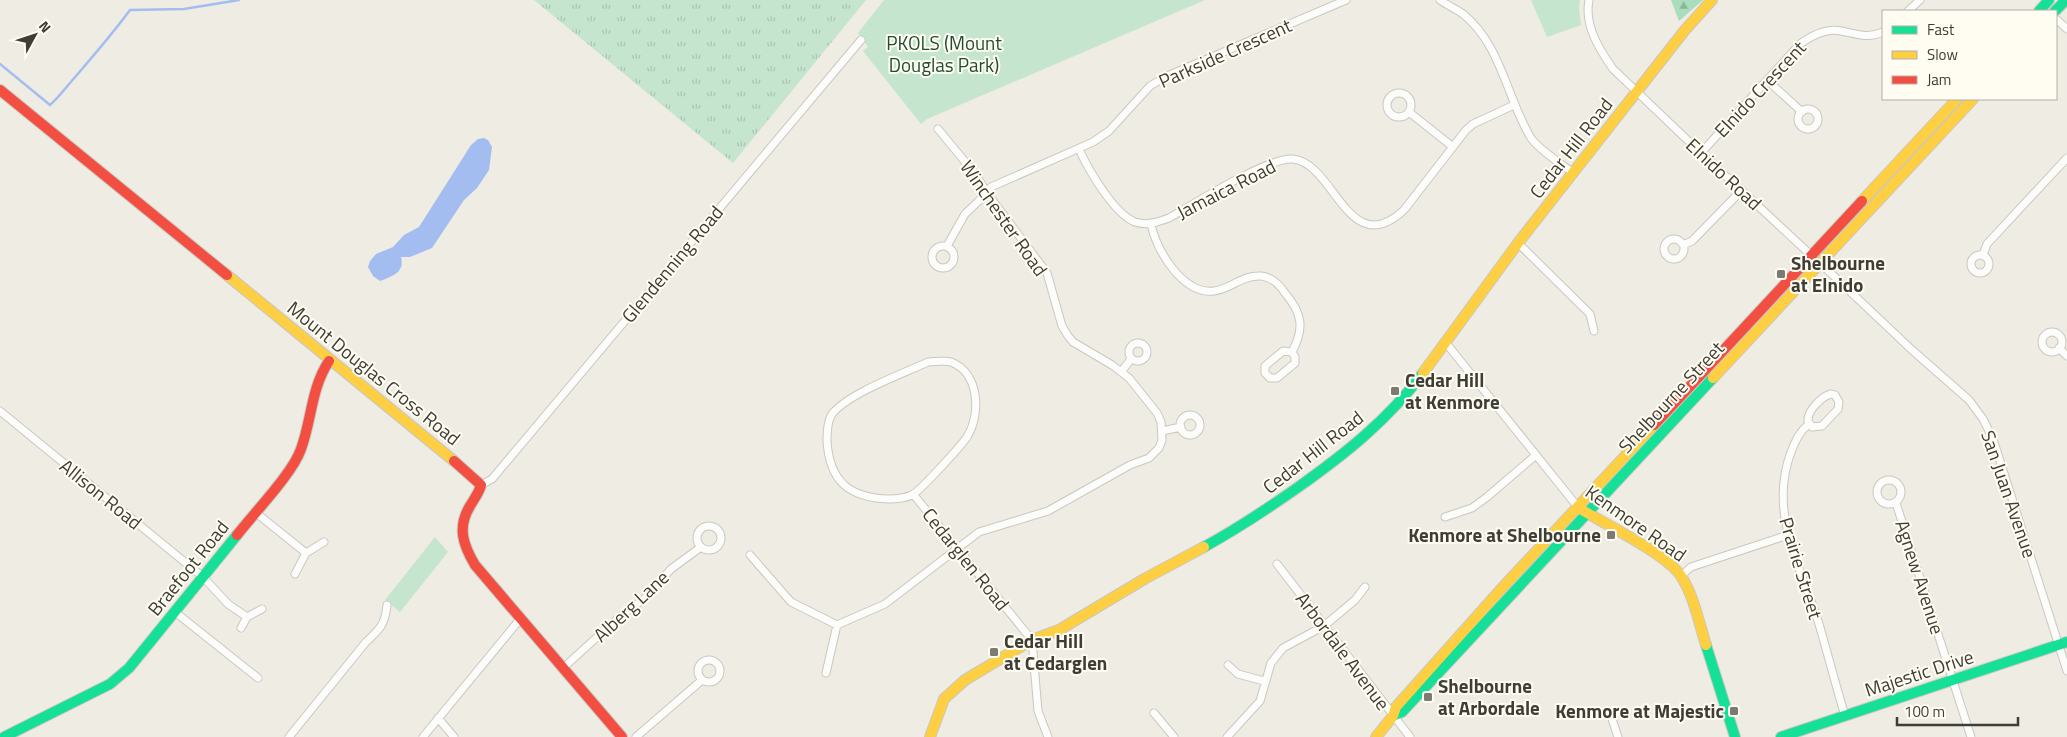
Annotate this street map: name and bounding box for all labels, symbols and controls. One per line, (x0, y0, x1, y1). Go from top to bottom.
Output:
north arrow (10, 10, 60, 60)
street label: Parkside Crescent (1154, 10, 1296, 95)
legend (1882, 10, 2057, 100)
text: N (34, 16, 57, 37)
text: Fast (1927, 18, 1955, 41)
park label: PKOLS (Mount Douglas Park) (886, 28, 1002, 79)
street label: Elnido Crescent (1707, 33, 1812, 144)
text: Slow (1927, 43, 1958, 66)
text: Jam (1927, 68, 1951, 91)
street label: Cedar Hill Road (1522, 91, 1619, 204)
street label: Elnido Road (1680, 131, 1769, 217)
street label: Jamaica Road (1171, 151, 1280, 226)
street label: Winchester Road (953, 154, 1055, 282)
street label: Glendenning Road (614, 199, 729, 329)
place label: Shelbourne at Elnido (1791, 248, 1885, 299)
marker: Shelbourne at Elnido (1775, 268, 1787, 280)
street label: Mount Douglas Cross Road (281, 293, 467, 452)
street label: Shelbourne Street (1611, 334, 1731, 459)
place label: Cedar Hill at Kenmore (1405, 365, 1500, 416)
marker: Cedar Hill at Kenmore (1389, 385, 1401, 397)
street label: Cedar Hill Road (1256, 403, 1369, 500)
street label: San Juan Avenue (1974, 426, 2045, 561)
street label: Allison Road (54, 451, 149, 536)
street label: Kenmore Road (1580, 477, 1693, 568)
street label: Cedarglen Road (916, 501, 1017, 616)
street label: Prairie Street (1772, 513, 1831, 623)
street label: Braefoot Road (140, 514, 235, 622)
street label: Agnew Avenue (1888, 516, 1953, 638)
place label: Kenmore at Shelbourne (1408, 520, 1601, 549)
marker: Kenmore at Shelbourne (1605, 529, 1617, 541)
street label: Alberg Lane (586, 563, 675, 648)
street label: Arbordale Avenue (1289, 586, 1398, 716)
place label: Cedar Hill at Cedarglen (1004, 626, 1107, 677)
street label: Majestic Drive (1861, 641, 1977, 704)
marker: Cedar Hill at Cedarglen (988, 646, 1000, 658)
place label: Shelbourne at Arbordale (1438, 671, 1540, 722)
marker: Shelbourne at Arbordale (1422, 691, 1434, 703)
scale bar (1897, 694, 2018, 726)
place label: Kenmore at Majestic (1555, 696, 1724, 725)
text: 100 m (1904, 700, 1945, 723)
marker: Kenmore at Majestic (1728, 705, 1740, 717)

